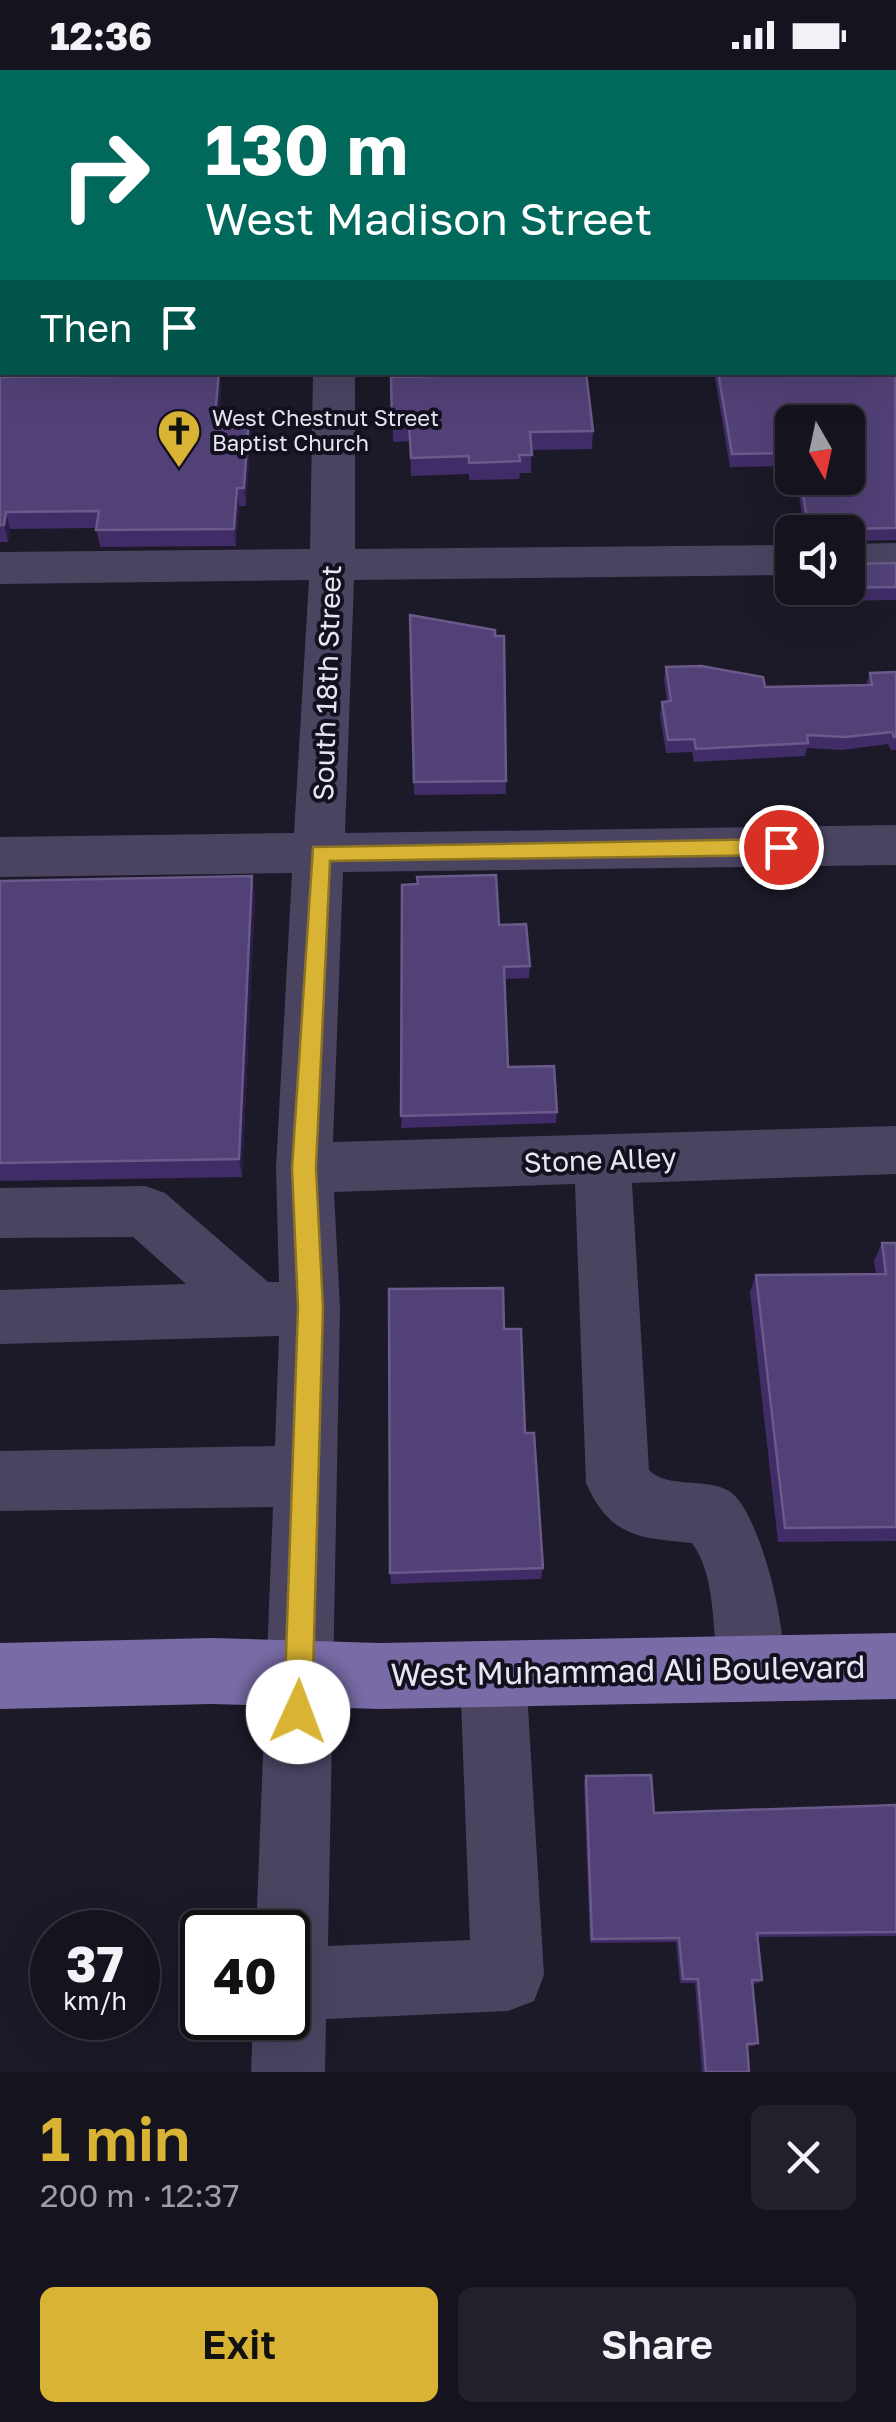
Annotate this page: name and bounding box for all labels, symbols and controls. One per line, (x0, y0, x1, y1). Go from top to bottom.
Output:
text: 12:36 (50, 13, 152, 58)
text: 130 m (205, 106, 408, 190)
icon: right (40, 110, 170, 240)
text: West Madison Street (205, 191, 652, 245)
icon: arrive (152, 300, 207, 355)
text: Then (40, 305, 132, 350)
place label: West Chestnut Street Baptist Church (212, 404, 439, 456)
north arrow (775, 405, 865, 495)
map controls (775, 405, 865, 605)
church icon: West Chestnut Street Baptist Church (156, 408, 202, 469)
button: sound (775, 515, 865, 605)
street label: South 18th Street (306, 564, 347, 802)
pin (739, 805, 824, 890)
icon: arrive (754, 820, 809, 875)
street label: Stone Alley (523, 1140, 677, 1179)
street label: West Muhammad Ali Boulevard (390, 1647, 866, 1693)
position arrow (246, 1660, 350, 1764)
speed limit sign: 40 (180, 1910, 310, 2040)
text: 37 (66, 1933, 124, 1993)
text: km/h (63, 1985, 127, 2016)
text: 1 min (40, 2102, 190, 2174)
button: close (751, 2105, 856, 2210)
text: 200 m · 12:37 (40, 2176, 240, 2214)
button: Exit (40, 2287, 438, 2402)
button: Share (458, 2287, 856, 2402)

